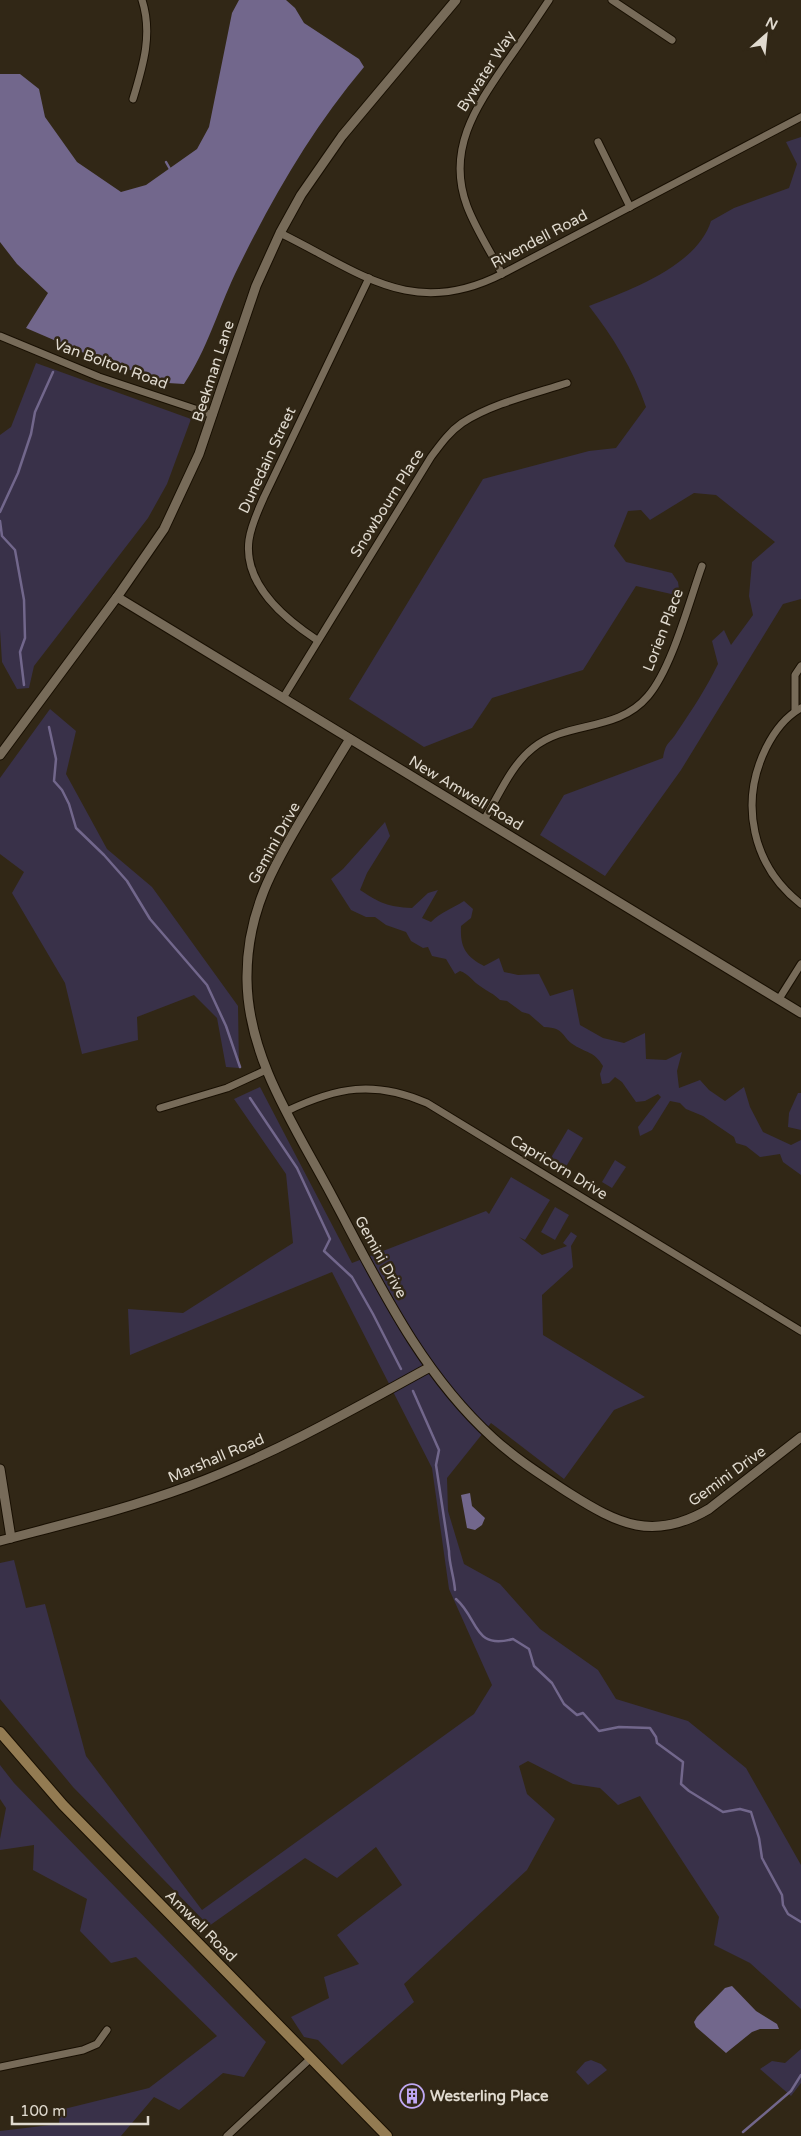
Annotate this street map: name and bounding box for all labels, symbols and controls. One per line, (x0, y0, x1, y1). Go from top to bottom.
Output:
north arrow (741, 10, 791, 60)
text: N (763, 14, 781, 34)
street label: Bywater Way (453, 27, 519, 115)
street label: Rivendell Road (488, 206, 590, 272)
street label: Beekman Lane (188, 318, 238, 424)
street label: Van Bolton Road (52, 335, 170, 393)
street label: Dunedain Street (234, 404, 300, 516)
street label: Snowbourn Place (346, 446, 428, 560)
street label: Lorien Place (639, 586, 687, 674)
street label: New Amwell Road (406, 752, 526, 834)
street label: Gemini Drive (244, 799, 304, 887)
street label: Capricorn Drive (507, 1131, 611, 1203)
street label: Gemini Drive (351, 1213, 411, 1301)
street label: Marshall Road (165, 1430, 267, 1486)
street label: Gemini Drive (685, 1442, 769, 1510)
street label: Amwell Road (161, 1886, 241, 1966)
building icon: Westerling Place (399, 2083, 425, 2109)
place label: Westerling Place (430, 2087, 549, 2106)
scale bar (12, 2094, 149, 2126)
text: 100 m (20, 2102, 66, 2120)

